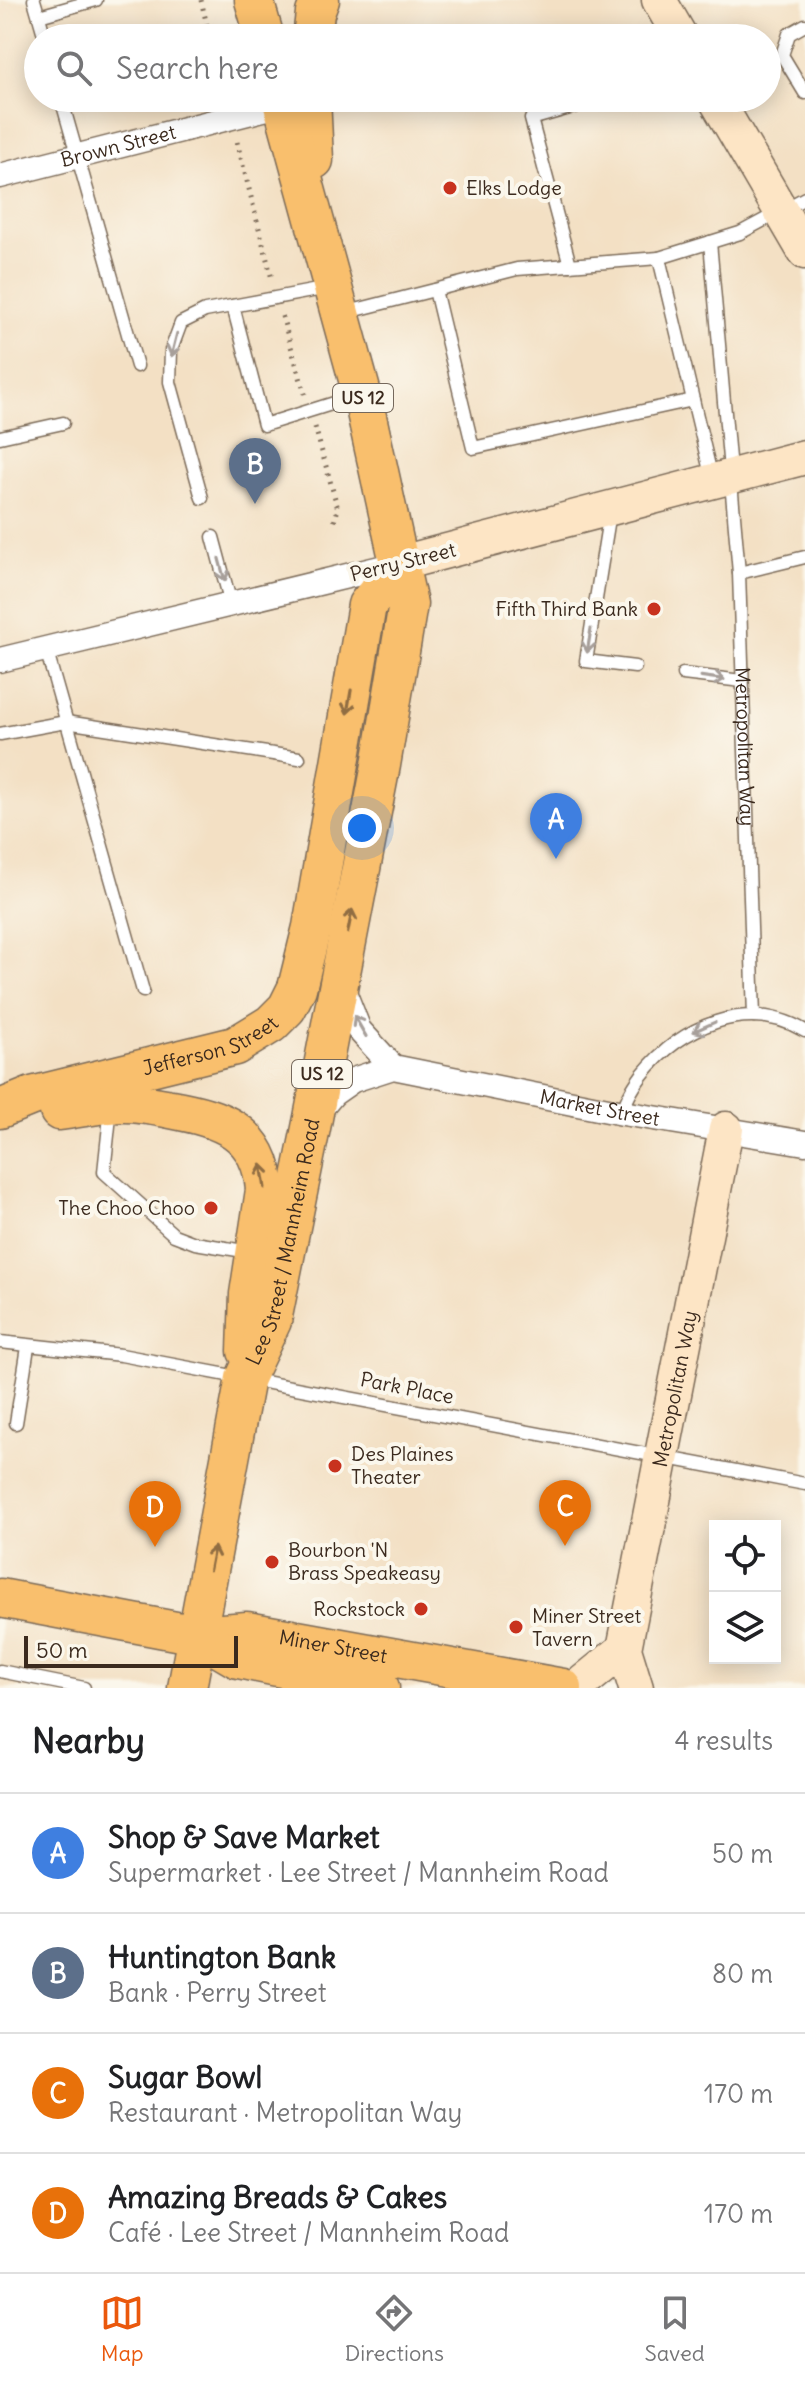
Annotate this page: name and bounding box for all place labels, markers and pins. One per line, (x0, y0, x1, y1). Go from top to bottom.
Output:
place label: Elks Lodge (466, 175, 562, 200)
marker: Elks Lodge (441, 179, 459, 197)
pin: B (229, 438, 281, 504)
place label: Fifth Third Bank (495, 596, 638, 621)
marker: Fifth Third Bank (645, 600, 663, 618)
pin: A (530, 793, 582, 859)
place label: The Choo Choo (58, 1195, 195, 1220)
marker: The Choo Choo (202, 1199, 220, 1217)
place label: Des Plaines Theater (351, 1441, 454, 1489)
marker: Des Plaines Theater (326, 1457, 344, 1475)
pin: C (539, 1480, 591, 1546)
pin: D (129, 1481, 181, 1547)
place label: Bourbon 'N Brass Speakeasy (288, 1537, 441, 1585)
marker: Bourbon 'N Brass Speakeasy (263, 1553, 281, 1571)
place label: Rockstock (313, 1596, 405, 1621)
marker: Rockstock (412, 1600, 430, 1618)
place label: Miner Street Tavern (532, 1603, 642, 1651)
marker: Miner Street Tavern (507, 1618, 525, 1636)

